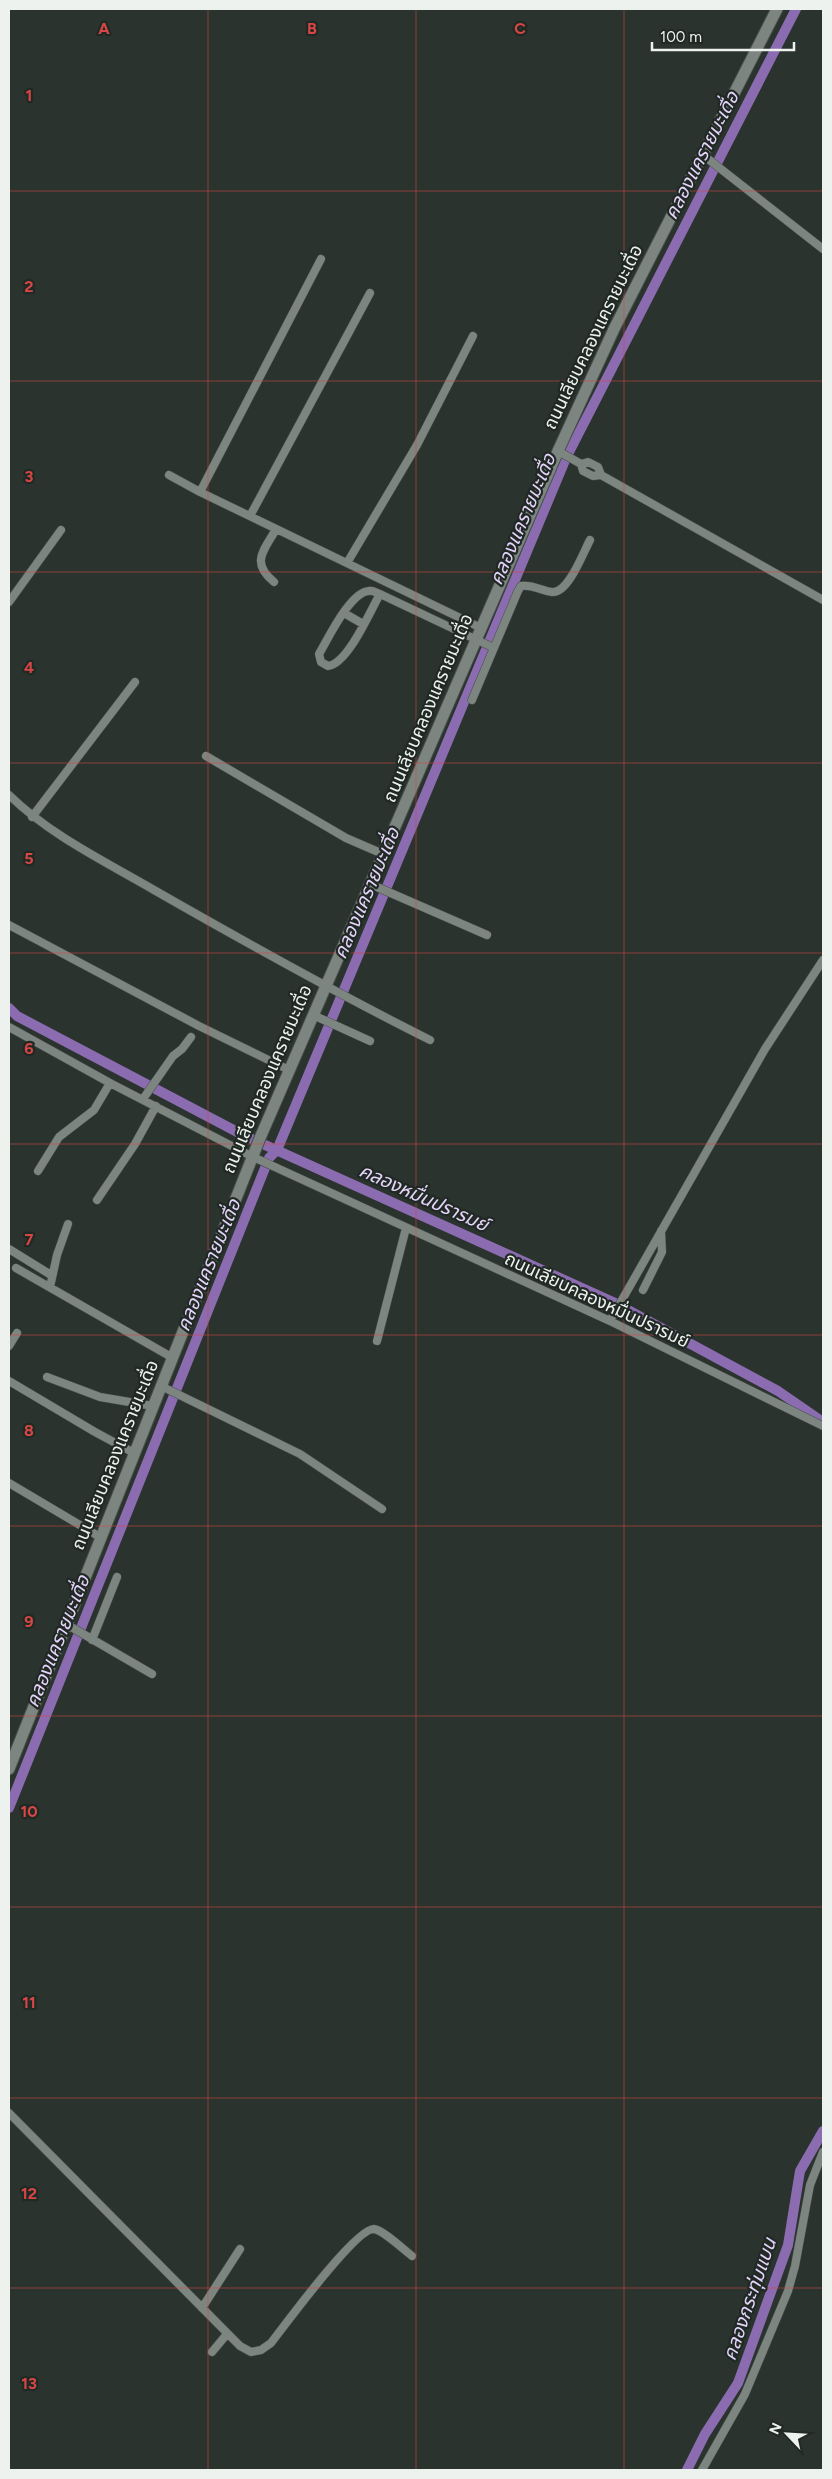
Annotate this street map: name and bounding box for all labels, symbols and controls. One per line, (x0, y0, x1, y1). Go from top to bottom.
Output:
text: A (98, 19, 110, 38)
text: B (307, 19, 317, 38)
text: C (514, 19, 526, 38)
scale bar (652, 20, 794, 52)
text: 100 m (660, 28, 702, 46)
text: 1 (26, 86, 32, 105)
water label: คลองแครายมะเดื่อ (658, 86, 744, 223)
street label: ถนนเลียบคลองแครายมะเดื่อ (537, 240, 647, 433)
text: 2 (24, 277, 34, 296)
water label: คลองแครายมะเดื่อ (483, 448, 561, 588)
text: 3 (25, 467, 34, 486)
street label: ถนนเลียบคลองแครายมะเดื่อ (376, 610, 478, 806)
text: 4 (24, 658, 34, 677)
water label: คลองแครายมะเดื่อ (327, 822, 405, 962)
text: 5 (24, 849, 34, 868)
street label: ถนนเลียบคลองแครายมะเดื่อ (215, 981, 317, 1177)
text: 6 (24, 1039, 34, 1058)
water label: คลองหมื่นปรารมย์ (356, 1157, 496, 1238)
water label: คลองแครายมะเดื่อ (170, 1194, 246, 1335)
text: 7 (25, 1230, 34, 1249)
street label: ถนนเลียบคลองหมื่นปรารมย์ (501, 1246, 694, 1353)
street label: ถนนเลียบคลองแครายมะเดื่อ (65, 1356, 163, 1553)
text: 8 (24, 1421, 34, 1440)
water label: คลองแครายมะเดื่อ (19, 1570, 95, 1711)
text: 9 (24, 1612, 34, 1631)
text: 10 (20, 1802, 38, 1821)
text: 11 (22, 1993, 36, 2012)
text: 12 (21, 2184, 37, 2203)
water label: คลองกระทุ่มแบน (718, 2234, 782, 2363)
text: 13 (21, 2374, 37, 2393)
north arrow (762, 2409, 812, 2459)
text: N (766, 2420, 786, 2437)

